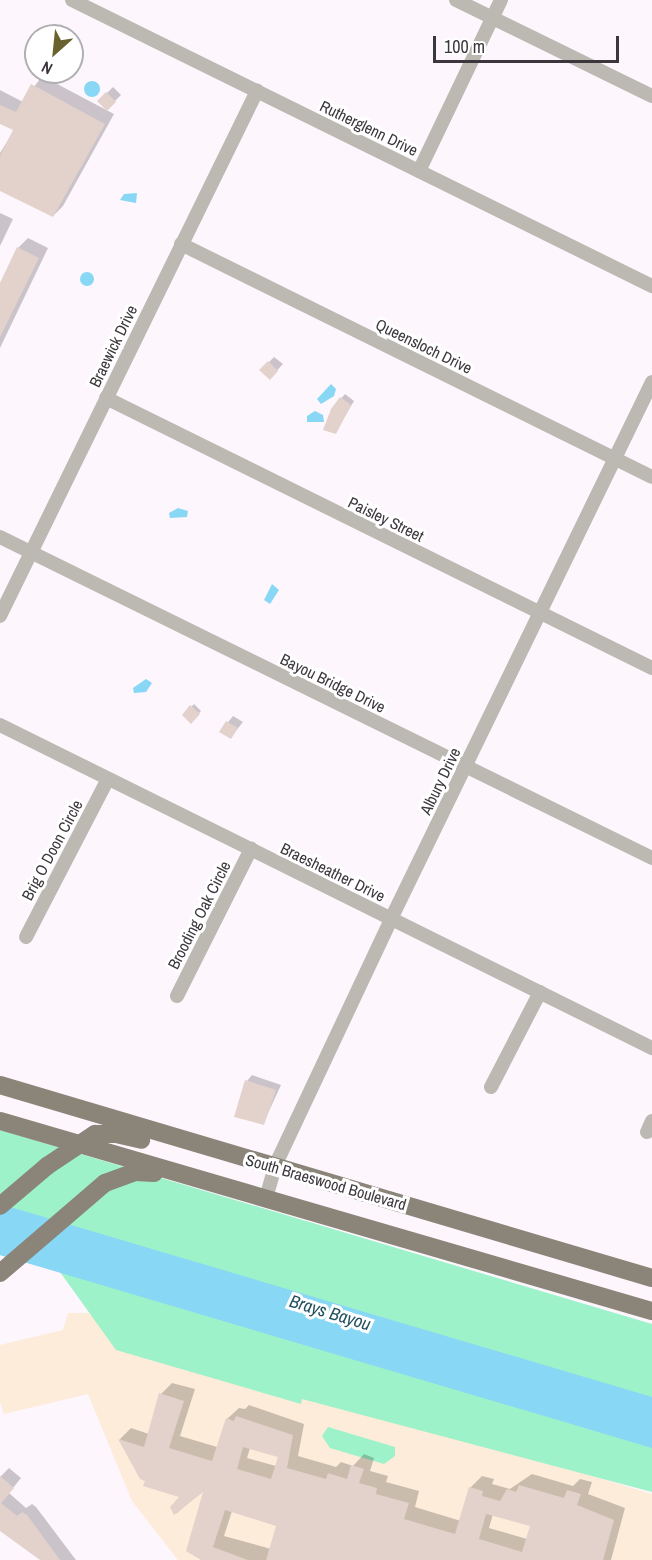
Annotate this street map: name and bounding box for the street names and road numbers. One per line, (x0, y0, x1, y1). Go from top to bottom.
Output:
street label: Rutherglenn Drive (317, 96, 421, 160)
street label: Braewick Drive (85, 302, 141, 390)
street label: Queensloch Drive (373, 314, 475, 378)
street label: Paisley Street (345, 492, 427, 546)
street label: Bayou Bridge Drive (277, 649, 389, 717)
street label: Albury Drive (416, 744, 464, 818)
street label: Brig O Doon Circle (18, 797, 86, 903)
street label: Braesheather Drive (278, 838, 388, 906)
street label: Brooding Oak Circle (163, 858, 235, 972)
street label: South Braeswood Boulevard (243, 1150, 409, 1214)

